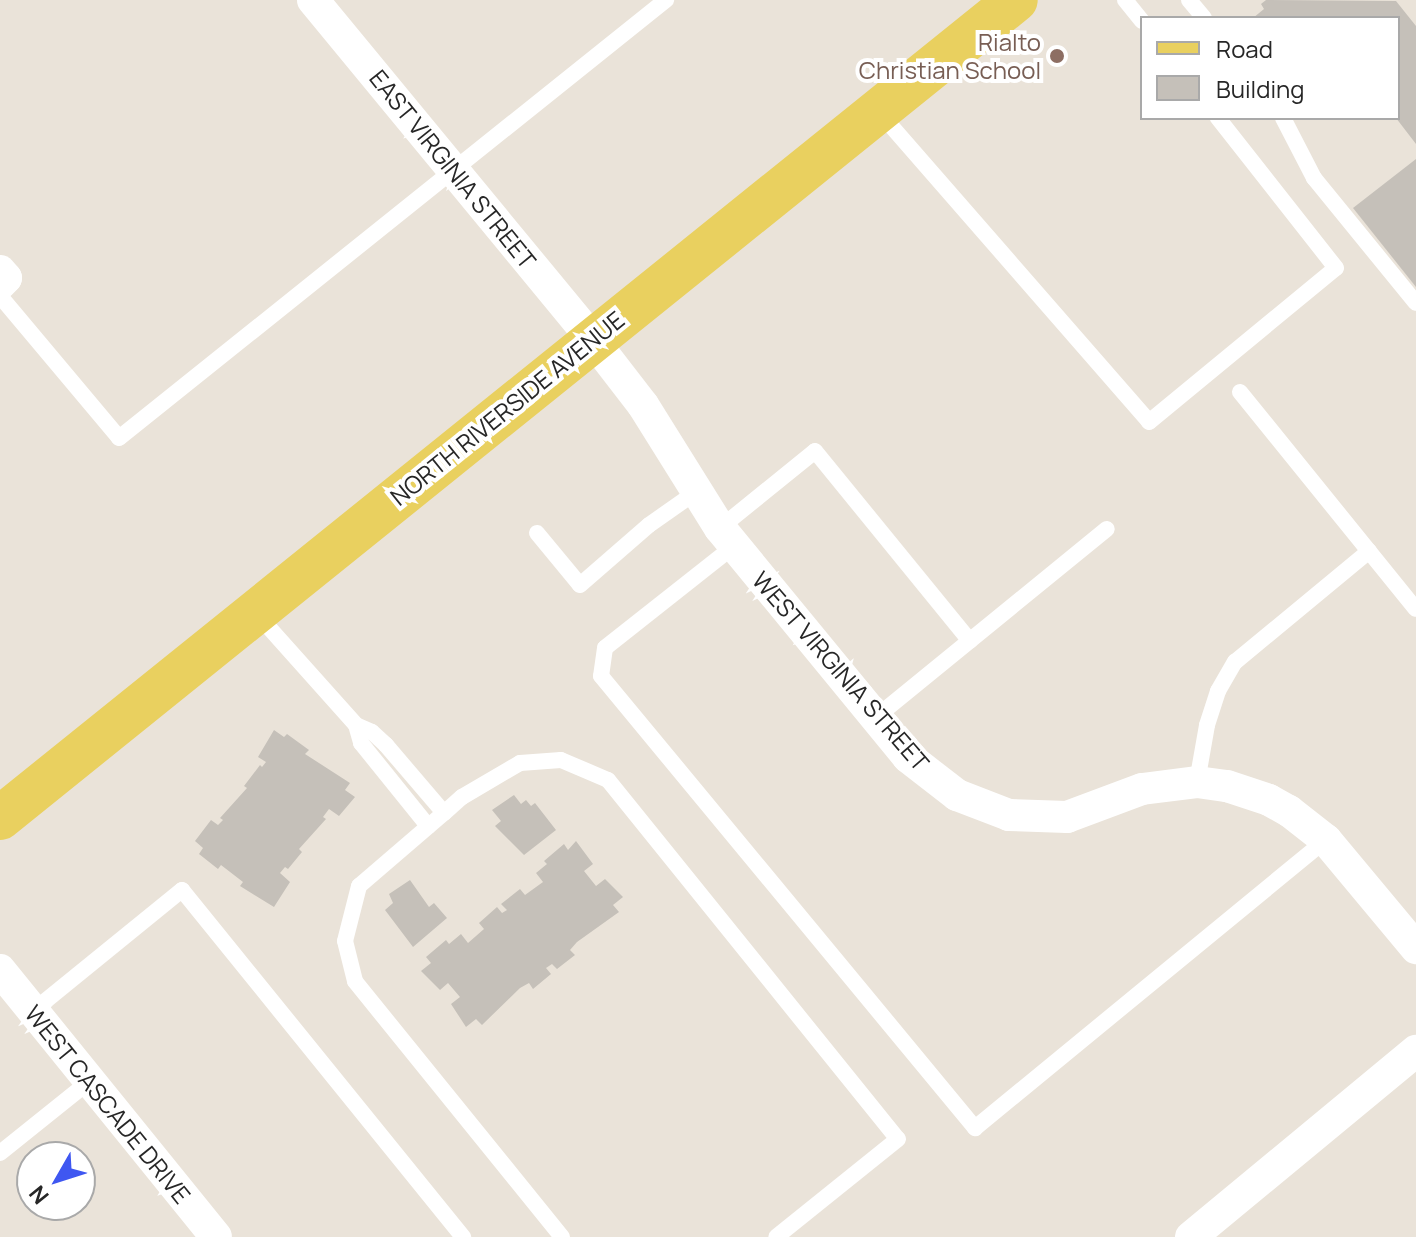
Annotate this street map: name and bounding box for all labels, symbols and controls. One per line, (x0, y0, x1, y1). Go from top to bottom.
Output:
legend (1140, 16, 1400, 120)
place label: Rialto Christian School (859, 28, 1041, 84)
text: Road (1216, 32, 1273, 65)
marker: Rialto Christian School (1048, 47, 1066, 65)
street label: EAST VIRGINIA STREET (364, 64, 542, 274)
text: Building (1216, 72, 1304, 105)
street label: NORTH RIVERSIDE AVENUE (384, 305, 630, 511)
street label: WEST VIRGINIA STREET (746, 565, 936, 777)
street label: WEST CASCADE DRIVE (19, 999, 197, 1209)
north arrow (16, 1141, 96, 1221)
text: N (22, 1179, 56, 1210)

